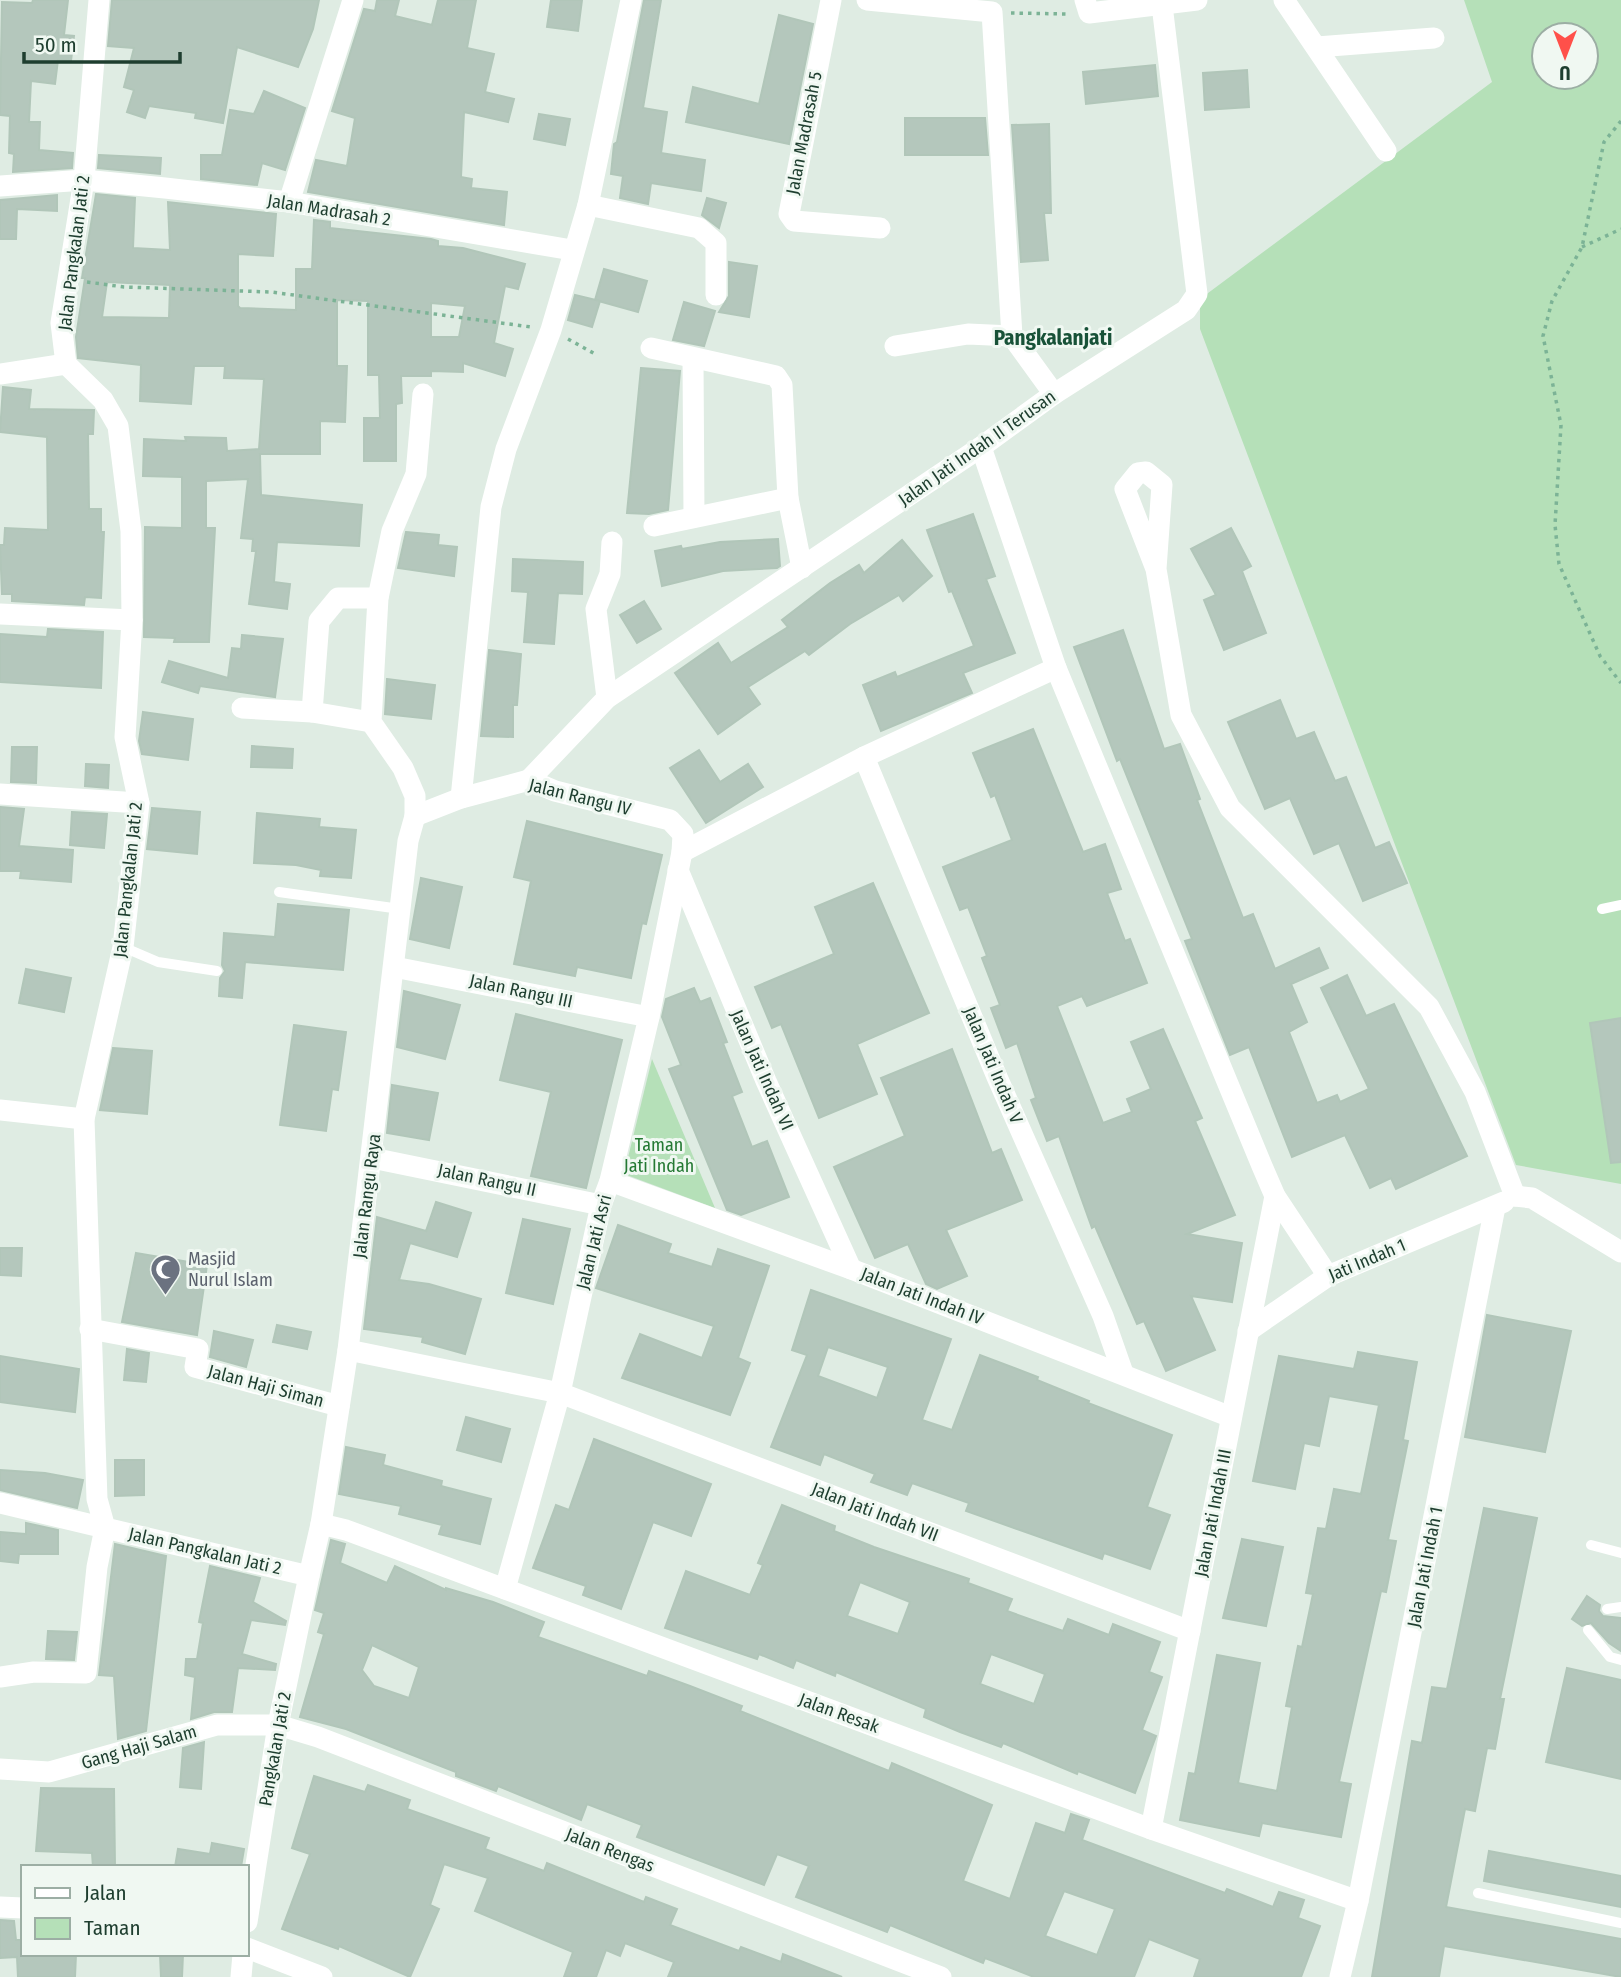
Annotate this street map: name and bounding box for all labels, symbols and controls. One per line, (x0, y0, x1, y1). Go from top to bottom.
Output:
scale bar (24, 21, 180, 65)
north arrow (1530, 21, 1600, 91)
text: 50 m (35, 32, 77, 58)
text: U (1559, 61, 1571, 84)
street label: Jalan Madrasah 5 (781, 70, 827, 196)
street label: Jalan Pangkalan Jati 2 (54, 174, 94, 332)
street label: Jalan Madrasah 2 (266, 189, 392, 231)
district label: Pangkalanjati (994, 325, 1112, 351)
street label: Jalan Jati Indah II Terusan (894, 385, 1060, 511)
street label: Jalan Rangu IV (527, 774, 634, 821)
street label: Jalan Pangkalan Jati 2 (109, 801, 147, 959)
street label: Jalan Rangu III (467, 969, 575, 1013)
street label: Jalan Jati Indah V (959, 1003, 1028, 1127)
street label: Jalan Jati Indah VI (726, 1006, 798, 1134)
street label: Jalan Rangu Raya (348, 1132, 386, 1260)
park label: Taman Jati Indah (624, 1134, 694, 1177)
street label: Jalan Rangu II (436, 1159, 538, 1201)
street label: Jalan Jati Asri (572, 1192, 616, 1292)
street label: Jati Indah 1 (1325, 1234, 1409, 1286)
place label: Masjid Nurul Islam (188, 1248, 273, 1291)
mosque icon: Masjid Nurul Islam (148, 1252, 182, 1296)
street label: Jalan Jati Indah IV (858, 1263, 987, 1330)
street label: Jalan Haji Siman (206, 1360, 326, 1412)
street label: Jalan Jati Indah III (1190, 1447, 1236, 1579)
street label: Jalan Jati Indah VII (808, 1478, 942, 1546)
street label: Jalan Jati Indah 1 (1403, 1505, 1447, 1629)
street label: Jalan Pangkalan Jati 2 (126, 1523, 284, 1579)
street label: Jalan Resak (796, 1688, 883, 1738)
street label: Pangkalan Jati 2 (254, 1690, 296, 1808)
street label: Gang Haji Salam (79, 1720, 199, 1774)
street label: Jalan Rengas (563, 1823, 658, 1877)
legend (21, 1865, 248, 1956)
text: Jalan (84, 1880, 127, 1906)
text: Taman (84, 1915, 140, 1941)

